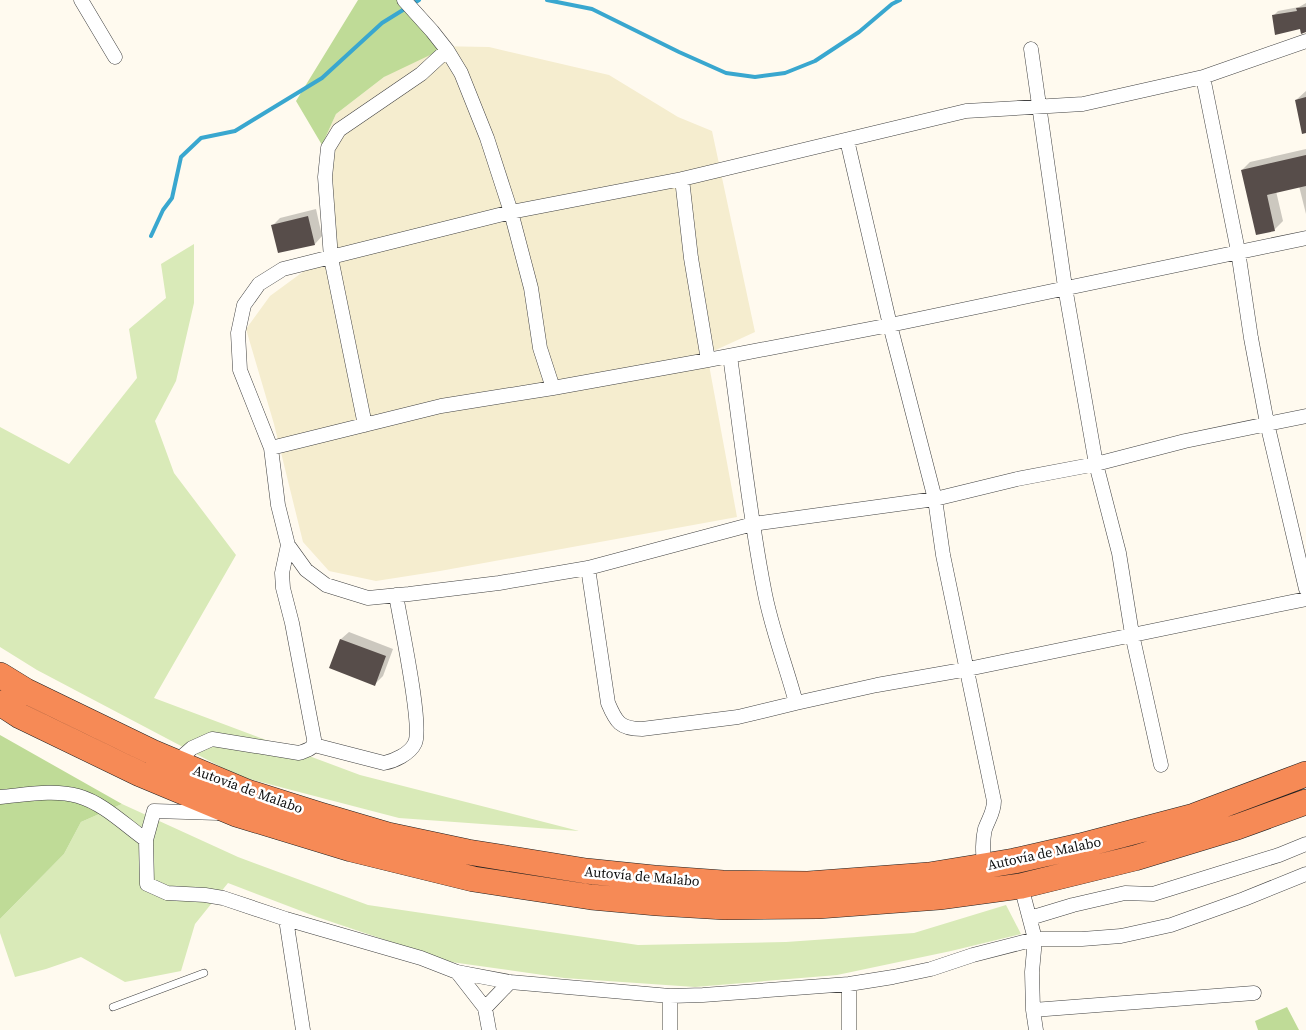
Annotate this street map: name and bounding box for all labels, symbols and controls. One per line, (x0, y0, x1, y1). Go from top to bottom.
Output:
street label: Autovía de Malabo (190, 760, 306, 818)
street label: Autovía de Malabo (985, 831, 1103, 875)
street label: Autovía de Malabo (583, 861, 701, 891)

